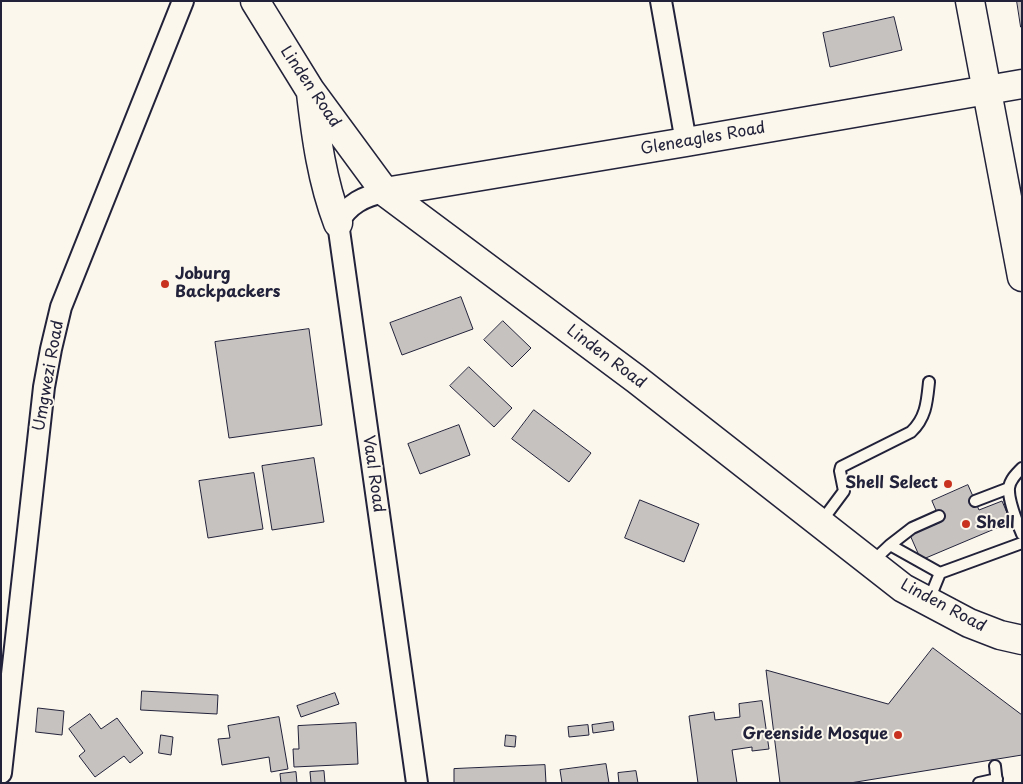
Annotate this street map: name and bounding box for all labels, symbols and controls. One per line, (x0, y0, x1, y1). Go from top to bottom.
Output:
street label: Linden Road (276, 43, 344, 131)
street label: Gleneagles Road (639, 119, 767, 159)
place label: Joburg Backpackers (175, 265, 281, 303)
marker: Joburg Backpackers (159, 278, 171, 290)
street label: Umgwezi Road (30, 319, 68, 433)
street label: Linden Road (563, 321, 649, 393)
street label: Vaal Road (358, 434, 388, 514)
place label: Shell Select (845, 474, 938, 494)
marker: Shell Select (942, 478, 954, 490)
place label: Shell (976, 514, 1014, 534)
marker: Shell (960, 518, 972, 530)
street label: Linden Road (897, 575, 989, 637)
place label: Greenside Mosque (743, 725, 888, 745)
marker: Greenside Mosque (892, 729, 904, 741)

